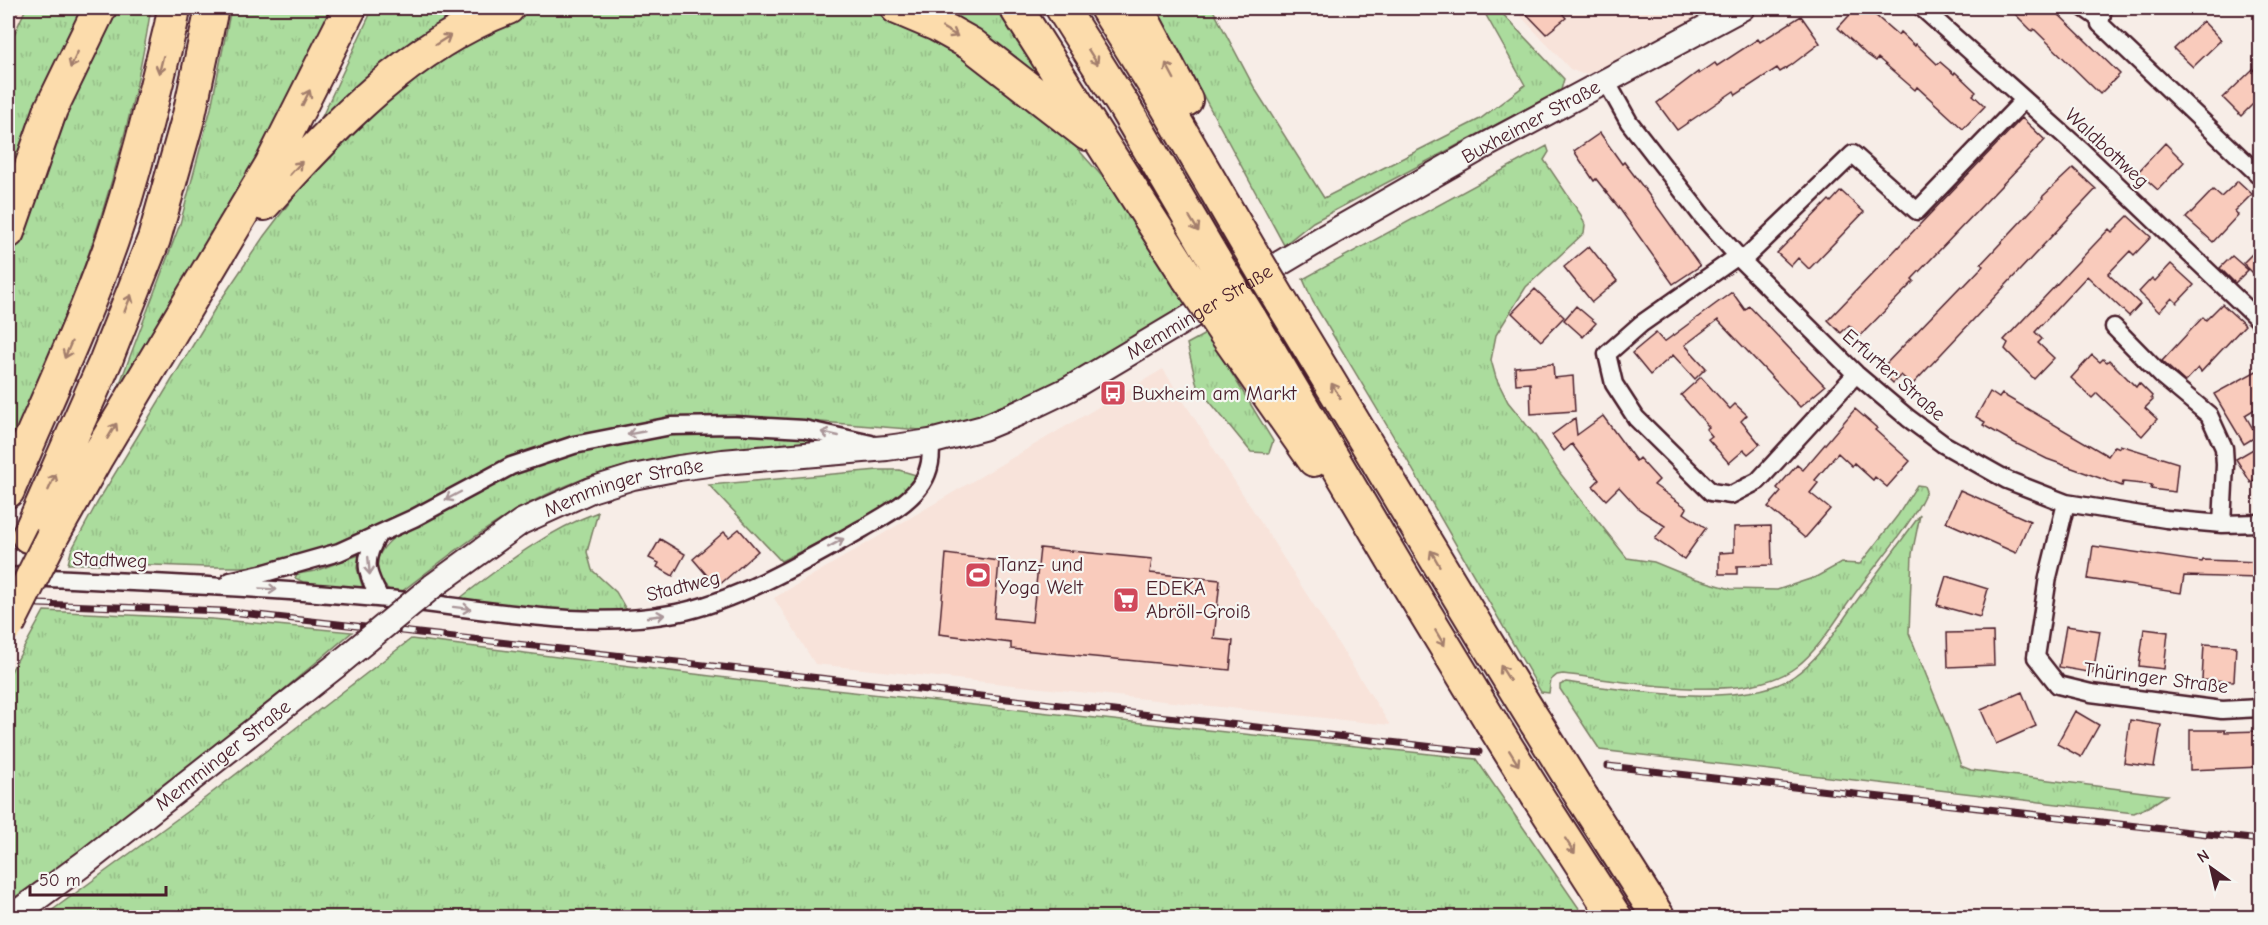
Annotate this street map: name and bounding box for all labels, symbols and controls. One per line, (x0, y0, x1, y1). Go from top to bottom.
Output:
one-way arrow (941, 26, 958, 38)
one-way arrow (434, 34, 451, 46)
one-way arrow (1088, 48, 1100, 65)
one-way arrow (68, 50, 80, 68)
one-way arrow (155, 55, 167, 74)
one-way arrow (1164, 62, 1175, 80)
street label: Buxheimer Straße (1457, 75, 1604, 168)
one-way arrow (301, 90, 313, 108)
street label: Waldbottweg (2060, 103, 2154, 193)
one-way arrow (289, 161, 303, 176)
one-way arrow (1188, 215, 1200, 232)
street label: Memminger Straße (1122, 259, 1277, 364)
one-way arrow (124, 294, 135, 313)
street label: Erfurter Straße (1838, 324, 1950, 426)
one-way arrow (62, 341, 73, 359)
bus stop icon: Buxheim am Markt (1098, 378, 1128, 408)
place label: Buxheim am Markt (1132, 382, 1298, 405)
one-way arrow (1329, 383, 1341, 400)
one-way arrow (107, 423, 119, 440)
one-way arrow (627, 427, 646, 439)
one-way arrow (821, 428, 840, 440)
street label: Memminger Straße (540, 453, 705, 522)
one-way arrow (47, 474, 58, 492)
one-way arrow (445, 490, 462, 502)
one-way arrow (827, 537, 844, 549)
street label: Stadtweg (72, 547, 148, 573)
one-way arrow (1429, 550, 1441, 567)
place label: Tanz- und Yoga Welt (998, 553, 1084, 599)
one-way arrow (363, 556, 374, 576)
sports icon: Tanz- und Yoga Welt (963, 560, 993, 590)
street label: Stadtweg (644, 566, 722, 606)
place label: EDEKA Abröll-Groiß (1146, 577, 1251, 623)
one-way arrow (258, 584, 278, 595)
supermarket icon: EDEKA Abröll-Groiß (1111, 585, 1141, 615)
one-way arrow (452, 602, 472, 613)
one-way arrow (646, 610, 666, 621)
one-way arrow (1435, 629, 1447, 646)
street label: Thüringer Straße (2082, 658, 2230, 698)
one-way arrow (1499, 665, 1511, 682)
street label: Memminger Straße (150, 695, 295, 815)
one-way arrow (1508, 750, 1521, 767)
one-way arrow (1564, 838, 1576, 854)
north arrow (2181, 838, 2241, 898)
text: N (2194, 846, 2213, 867)
scale bar (30, 859, 166, 897)
text: 50 m (39, 870, 81, 891)

